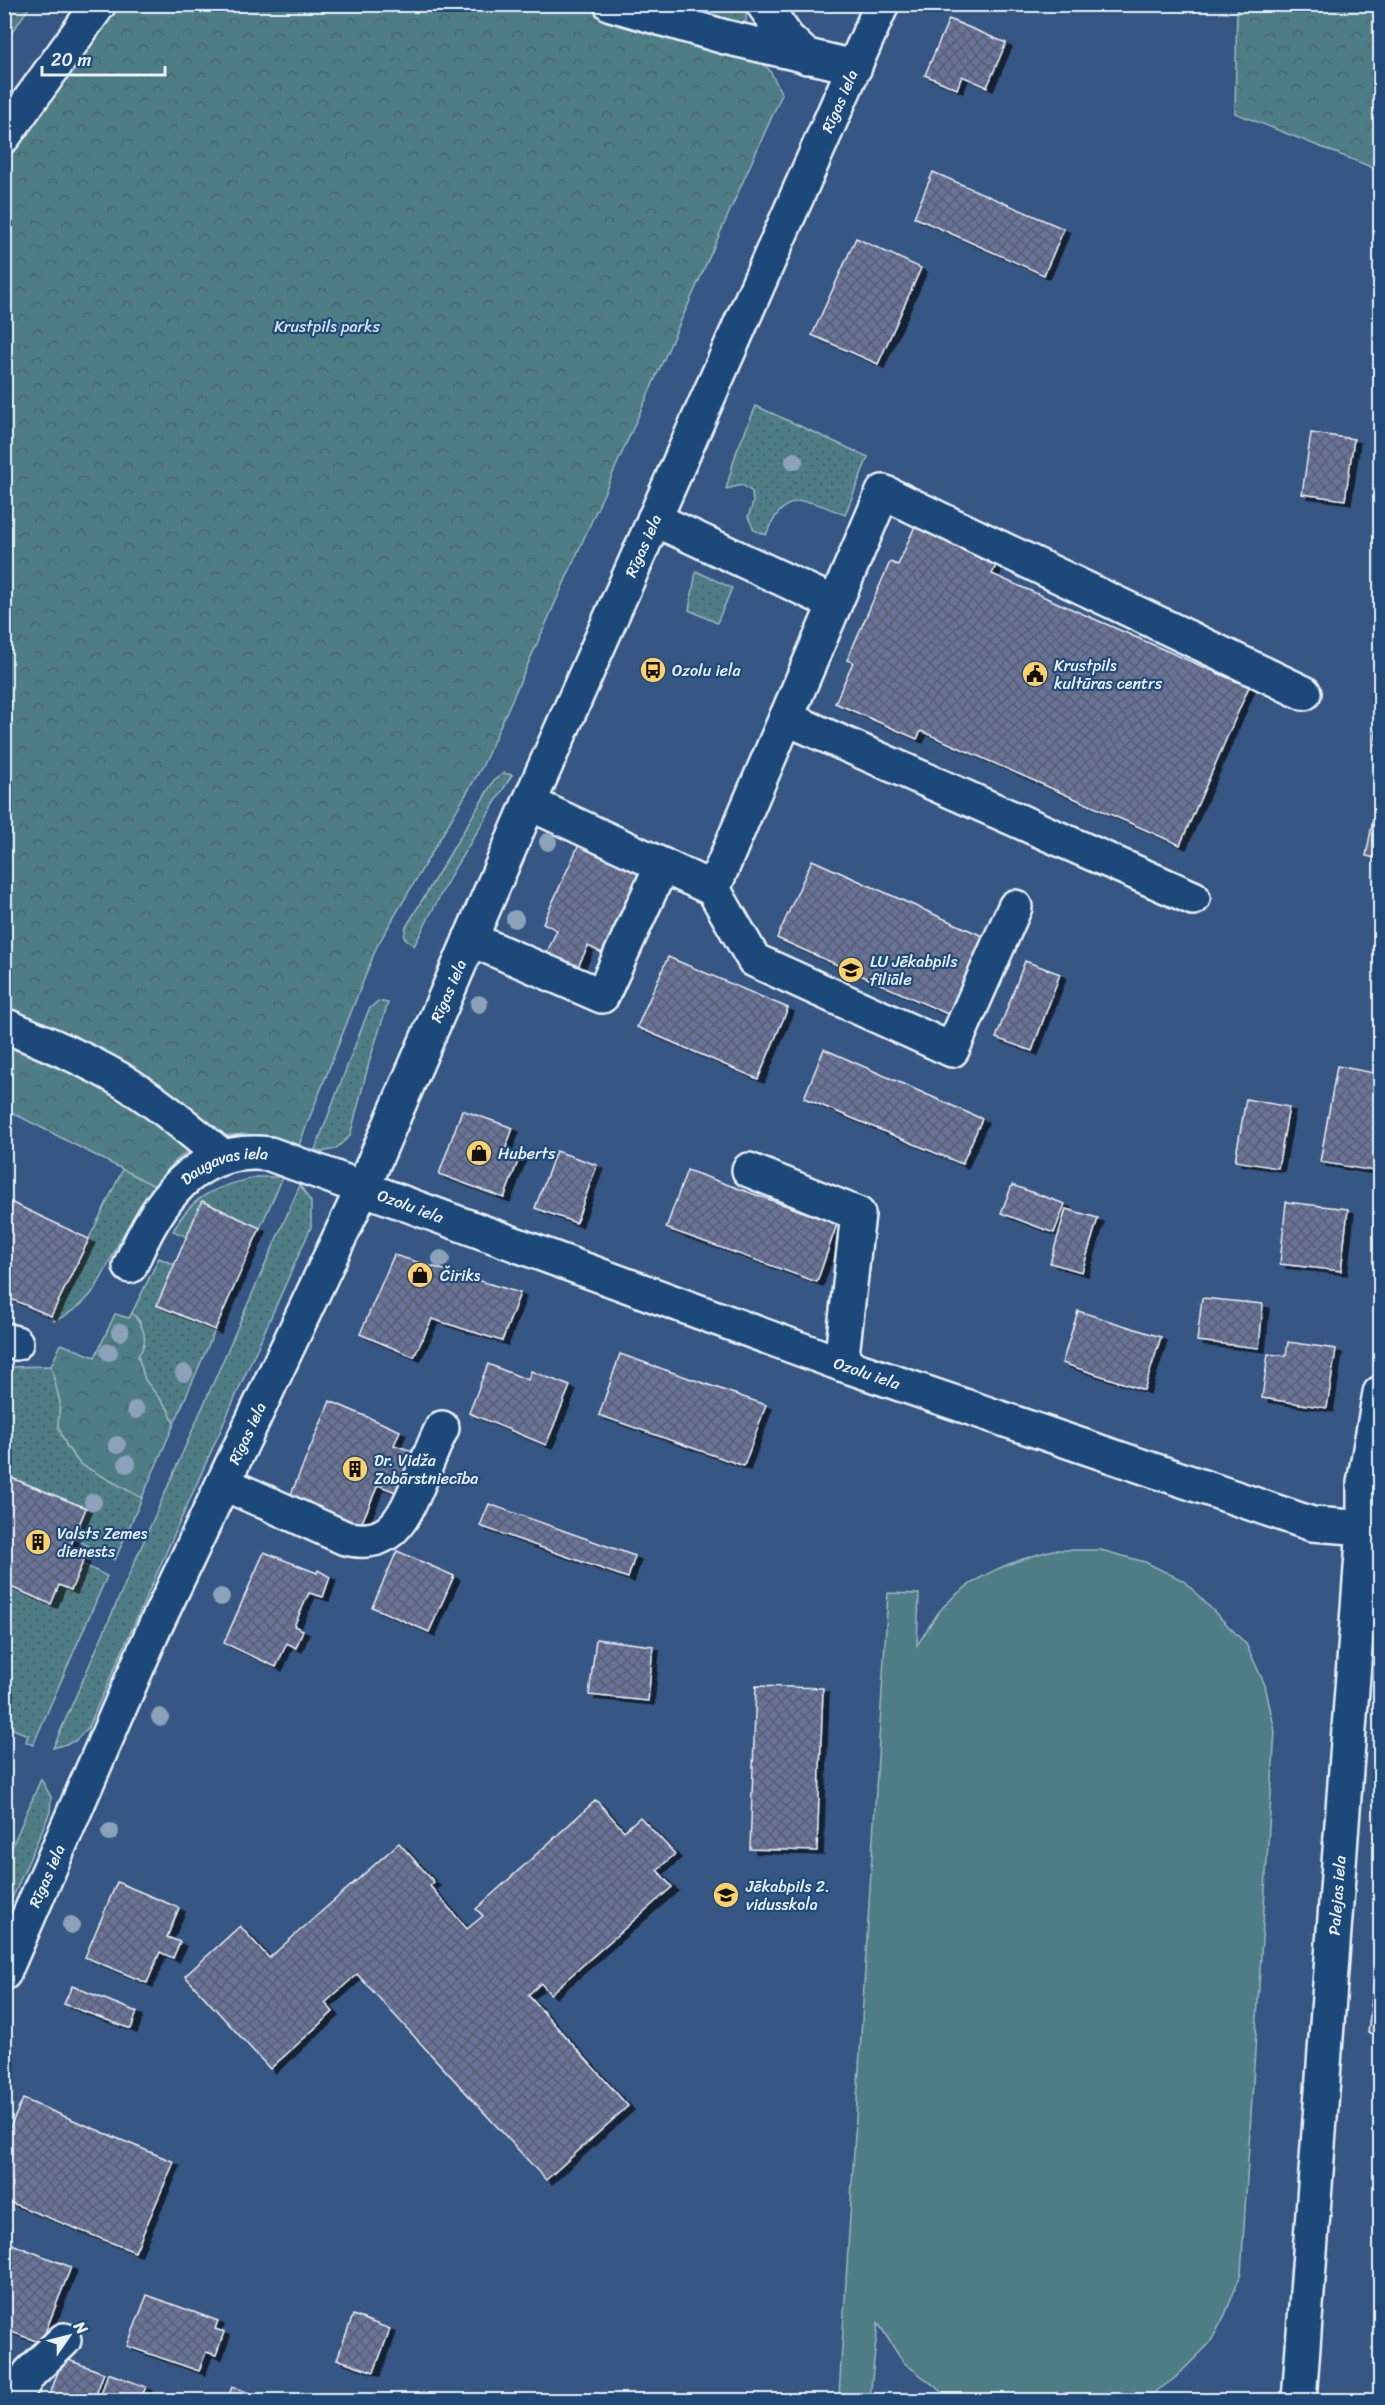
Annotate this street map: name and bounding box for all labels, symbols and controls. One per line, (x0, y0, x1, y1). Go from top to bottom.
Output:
scale bar (42, 39, 165, 77)
text: 20 m (51, 44, 91, 76)
street label: Rīgas iela (812, 65, 866, 137)
park label: Krustpils parks (274, 312, 380, 341)
street label: Rīgas iela (616, 509, 669, 582)
place label: Krustpils kultūras centrs (1054, 651, 1163, 698)
bus stop icon: Ozolu iela (638, 655, 668, 685)
place label: Ozolu iela (672, 656, 742, 685)
public building icon: Krustpils kultūras centrs (1020, 659, 1050, 689)
place label: LU Jēkabpils filiāle (870, 947, 958, 994)
street label: Rīgas iela (421, 955, 474, 1027)
school or university icon: LU Jēkabpils filiāle (836, 955, 866, 985)
street label: Daugavas iela (173, 1138, 270, 1192)
shop icon: Huberts (464, 1138, 494, 1168)
place label: Huberts (498, 1139, 556, 1168)
street label: Ozolu iela (373, 1180, 449, 1232)
shop icon: Čiriks (405, 1260, 435, 1290)
place label: Čiriks (440, 1261, 481, 1290)
street label: Ozolu iela (829, 1348, 905, 1398)
street label: Rīgas iela (219, 1397, 274, 1469)
place label: Dr. Vidža Zobārstniecība (374, 1446, 478, 1493)
building icon: Dr. Vidža Zobārstniecība (340, 1454, 370, 1484)
place label: Valsts Zemes dienests (57, 1519, 148, 1566)
building icon: Valsts Zemes dienests (23, 1527, 53, 1557)
street label: Rīgas iela (20, 1840, 73, 1912)
street label: Palejas iela (1319, 1855, 1354, 1936)
place label: Jēkabpils 2. vidusskola (745, 1872, 830, 1919)
school or university icon: Jēkabpils 2. vidusskola (711, 1880, 741, 1910)
north arrow (39, 2306, 99, 2366)
text: N (65, 2314, 96, 2341)

